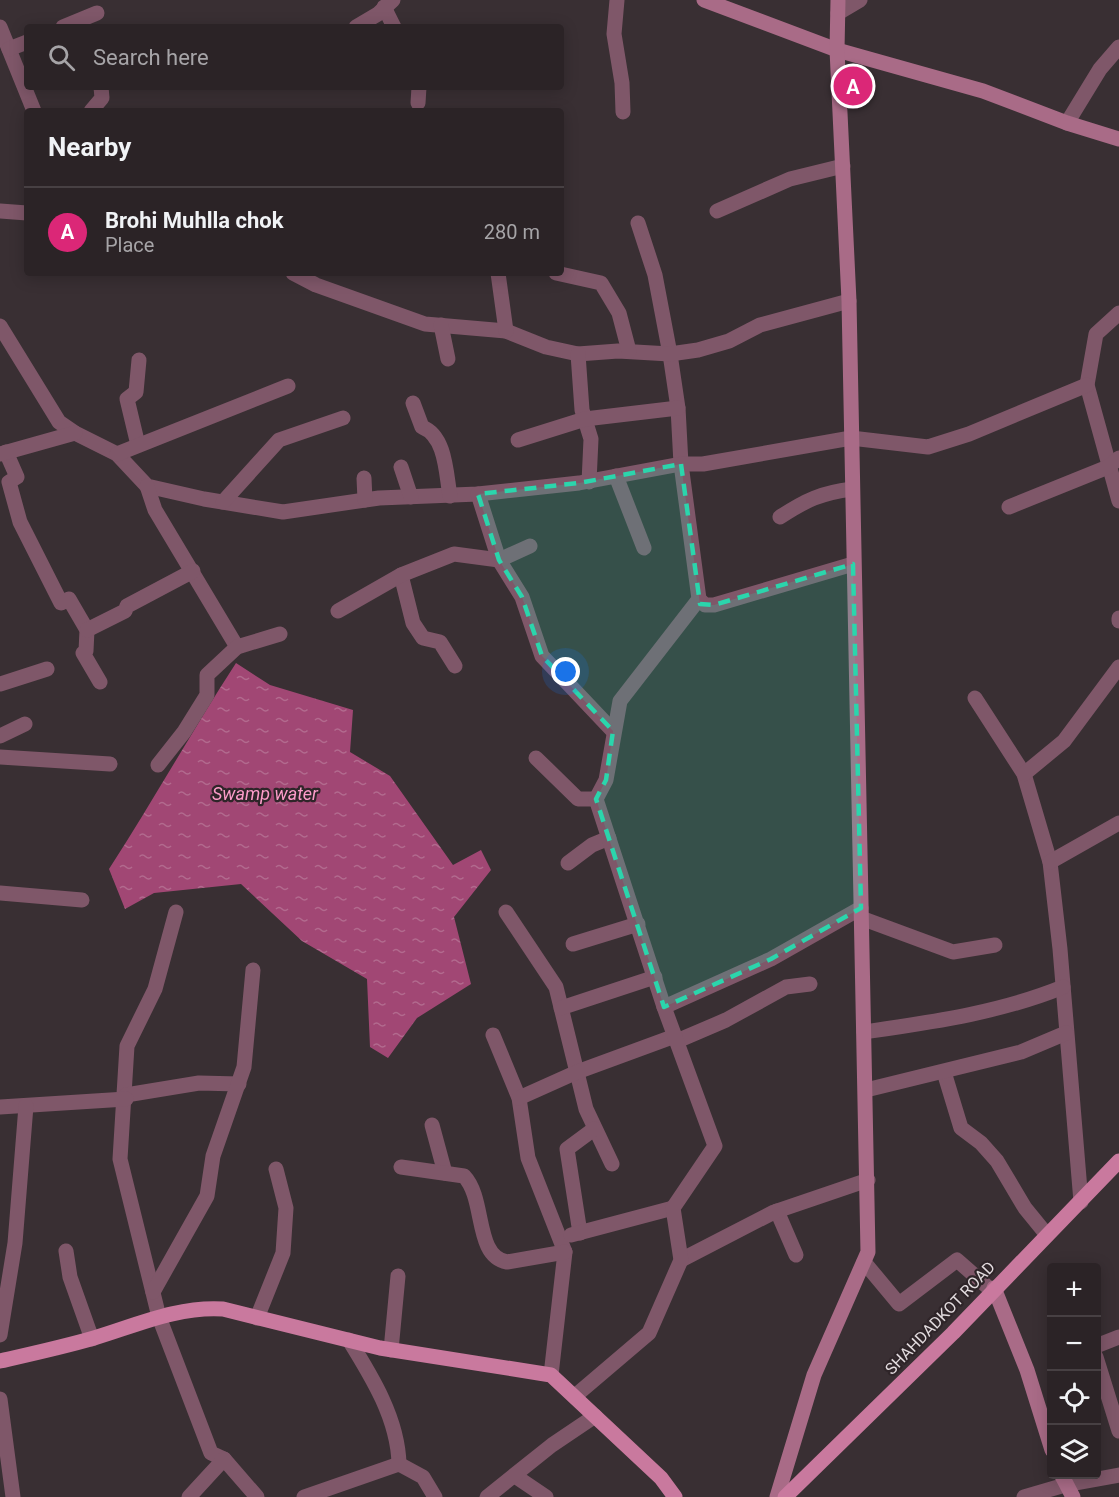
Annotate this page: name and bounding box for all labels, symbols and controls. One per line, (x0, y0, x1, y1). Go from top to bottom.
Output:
search box (24, 24, 564, 90)
icon: search (45, 41, 78, 74)
text: Search here (93, 45, 209, 70)
pin: A (834, 64, 872, 109)
text: Nearby (48, 132, 131, 162)
text: Brohi Muhlla chok (105, 208, 284, 233)
text: A (61, 220, 74, 244)
text: 280 m (484, 220, 540, 244)
text: Place (105, 233, 154, 257)
your location (551, 657, 580, 686)
water label: Swamp water (212, 783, 319, 804)
street label: SHAHDADKOT ROAD (881, 1258, 999, 1378)
map controls (1047, 1263, 1101, 1479)
button: + (1047, 1263, 1101, 1317)
button: − (1047, 1317, 1101, 1371)
button: locate (1047, 1371, 1101, 1425)
button: layers (1047, 1425, 1101, 1479)

